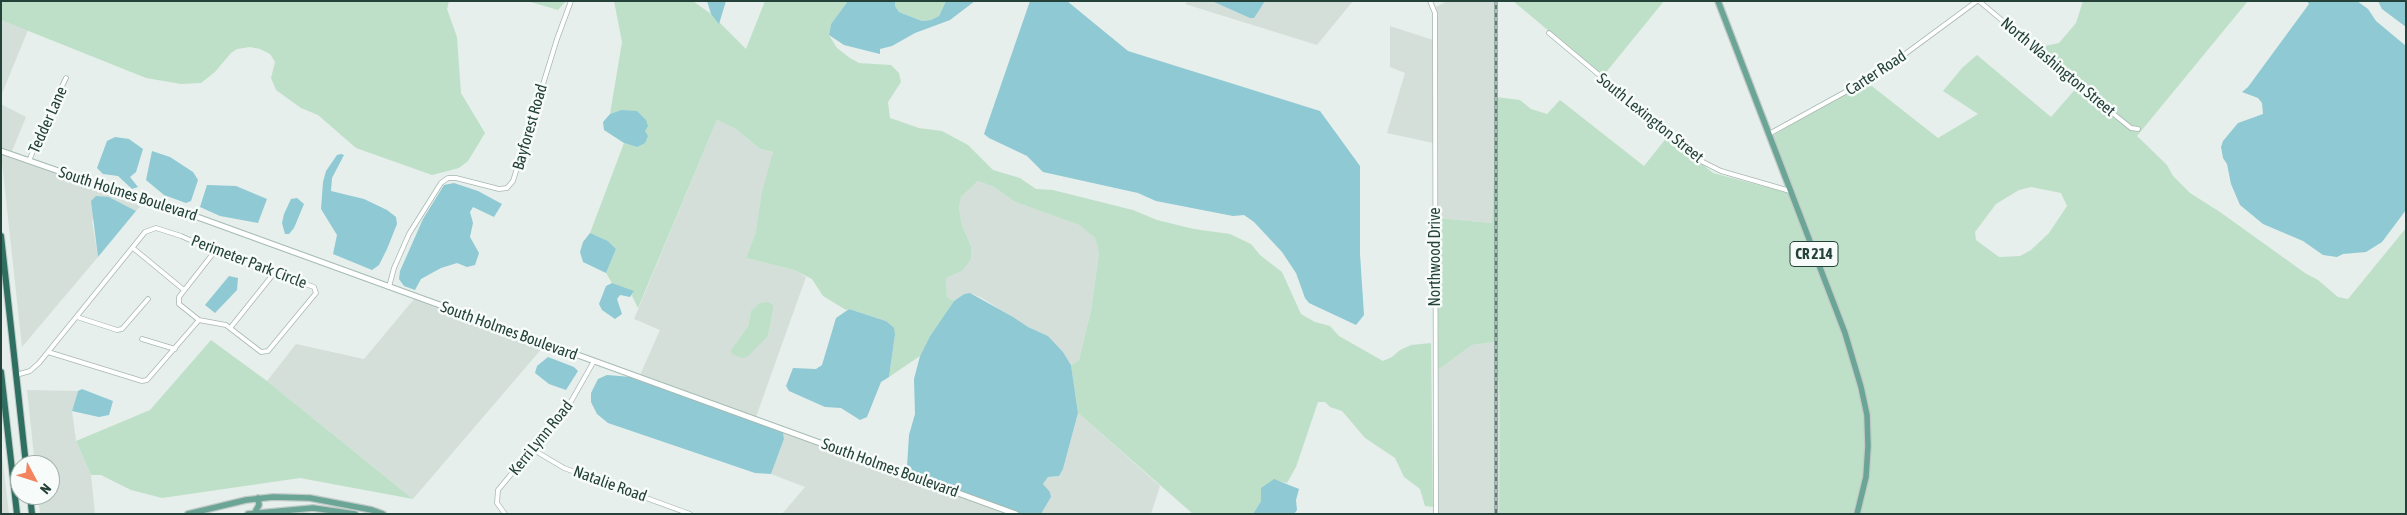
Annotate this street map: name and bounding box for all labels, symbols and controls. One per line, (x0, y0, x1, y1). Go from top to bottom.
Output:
street label: North Washington Street (1997, 14, 2119, 120)
street label: Carter Road (1842, 46, 1910, 100)
street label: South Lexington Street (1593, 69, 1707, 167)
street label: Bayforest Road (509, 82, 551, 172)
street label: Tedder Lane (25, 84, 71, 156)
street label: South Holmes Boulevard (56, 163, 200, 225)
street label: Northwood Drive (1425, 207, 1445, 307)
street label: Perimeter Park Circle (188, 231, 310, 293)
road number: CR 214 (1790, 242, 1838, 266)
street label: South Holmes Boulevard (438, 297, 580, 365)
street label: Kerri Lynn Road (505, 397, 577, 479)
street label: South Holmes Boulevard (819, 434, 961, 502)
north arrow (10, 455, 60, 505)
street label: Natalie Road (571, 462, 649, 506)
text: N (37, 481, 55, 497)

